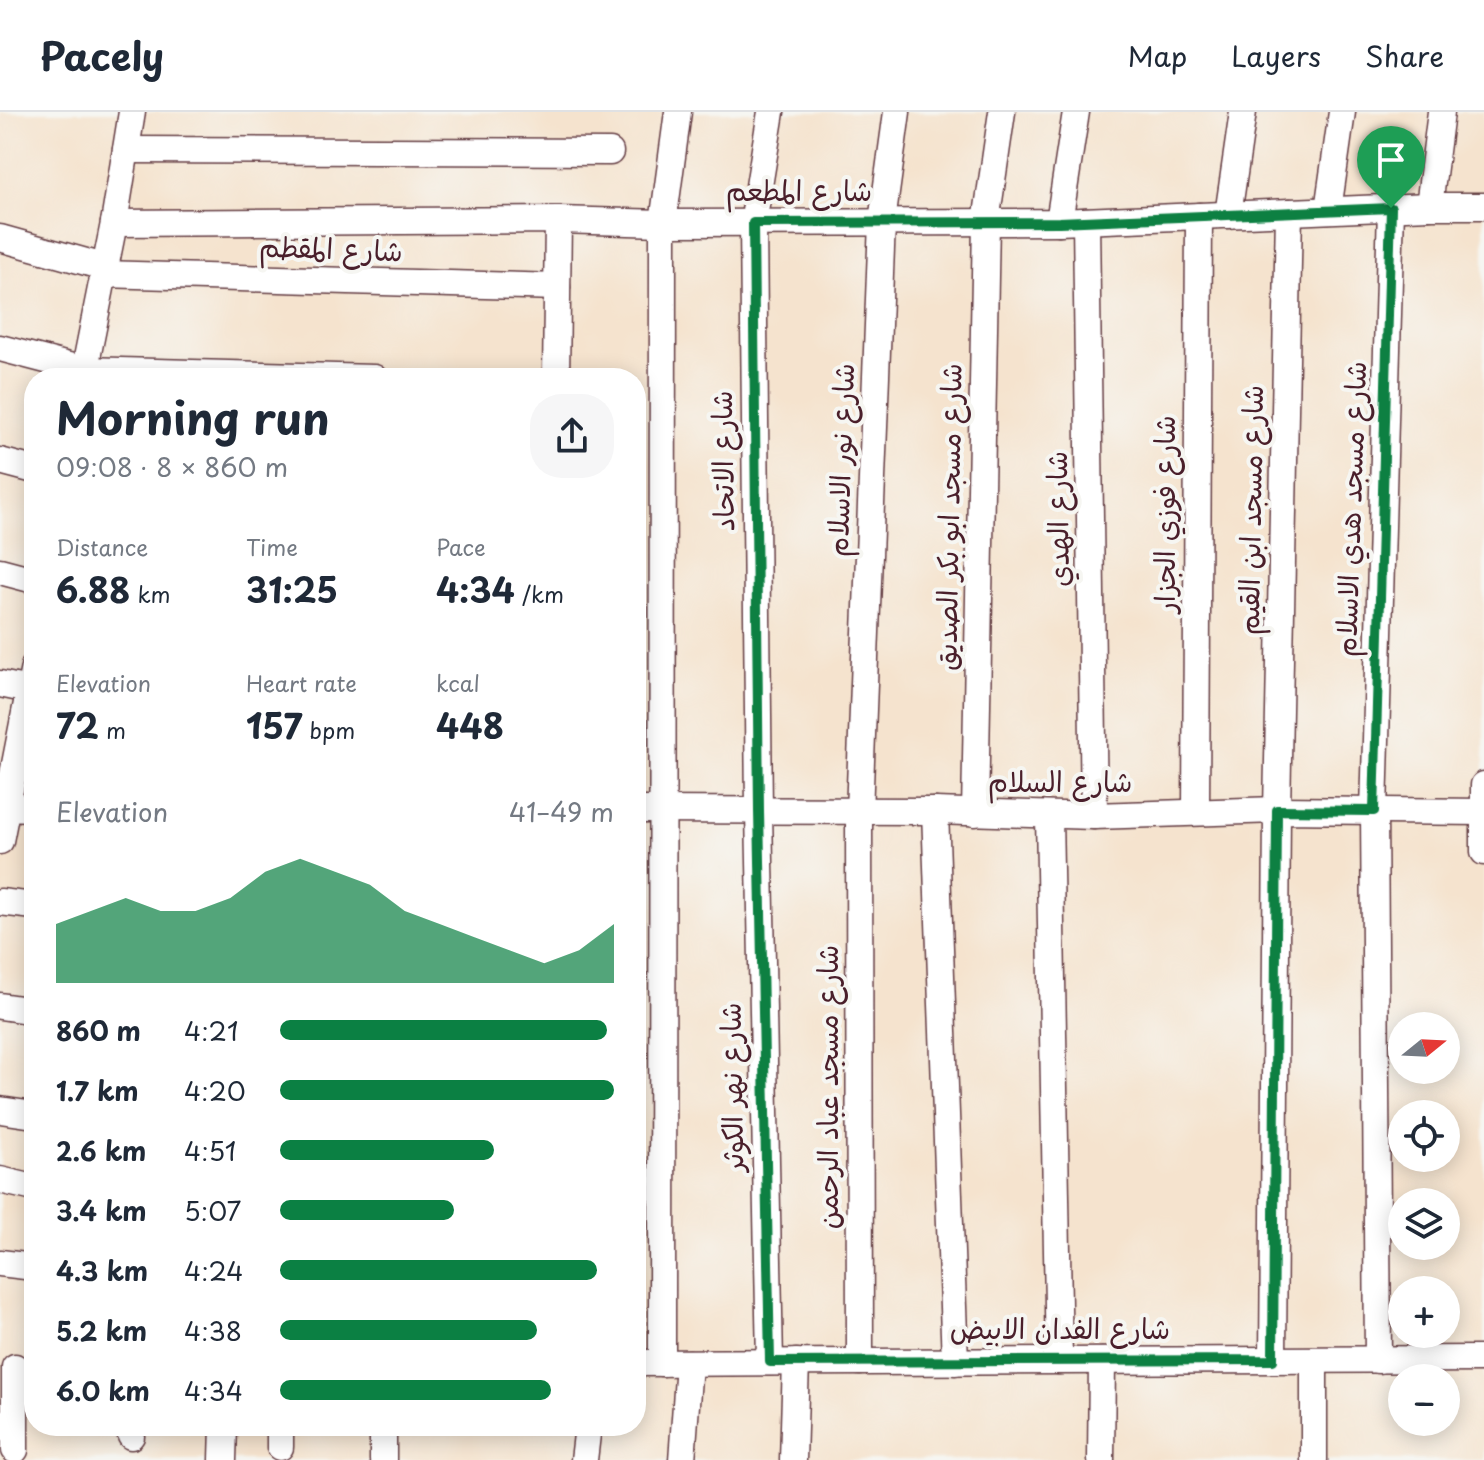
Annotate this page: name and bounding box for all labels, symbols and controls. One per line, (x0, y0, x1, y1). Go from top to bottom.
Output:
text: Pacely (40, 27, 164, 84)
text: Map (1127, 34, 1187, 77)
text: Layers (1231, 34, 1321, 77)
text: Share (1365, 34, 1444, 77)
pin (1357, 126, 1425, 208)
icon: arrive (1369, 138, 1413, 182)
street label: شارع المطعم (726, 168, 872, 213)
street label: شارع المقطم (258, 224, 404, 273)
street label: شارع مسجد هدي الاسلام (1323, 360, 1378, 658)
street label: شارع نور الاسلام (815, 362, 866, 558)
street label: شارع مسجد ابو بكر الصديق (923, 363, 972, 671)
text: Morning run (56, 384, 330, 450)
street label: شارع مسجد ابن القيم (1226, 385, 1275, 635)
street label: شارع الاتحاد (699, 390, 744, 532)
button: share (530, 394, 614, 478)
street label: شارع فوزي الجزار (1142, 415, 1186, 615)
text: 09:08 · 8 × 860 m (56, 447, 288, 486)
street label: شارع الهدي (1034, 451, 1080, 587)
text: Distance (56, 530, 148, 563)
text: Time (246, 530, 298, 563)
text: Pace (436, 530, 486, 563)
text: 6.88 (56, 563, 130, 615)
text: 31:25 (246, 563, 338, 615)
text: 4:34 (436, 563, 515, 615)
text: km (130, 577, 171, 610)
text: /km (515, 577, 564, 610)
text: Elevation (56, 666, 151, 699)
text: Heart rate (246, 666, 357, 699)
text: kcal (436, 666, 480, 699)
text: 72 (56, 699, 99, 751)
text: 157 (246, 699, 302, 751)
text: 448 (436, 699, 504, 751)
text: m (99, 713, 126, 746)
text: bpm (302, 713, 355, 746)
street label: شارع السلام (988, 759, 1132, 804)
text: Elevation (56, 792, 168, 831)
text: 41–49 m (509, 792, 614, 831)
street label: شارع مسجد عباد الرحمن (805, 945, 848, 1229)
street label: شارع نهر الكوثر (708, 1002, 754, 1174)
text: 860 m (56, 1011, 141, 1050)
text: 4:21 (184, 1011, 239, 1050)
north arrow (1388, 1012, 1460, 1084)
map controls (1388, 1012, 1460, 1436)
text: 1.7 km (56, 1071, 139, 1110)
text: 4:20 (184, 1071, 246, 1110)
button: locate (1388, 1100, 1460, 1172)
text: 2.6 km (56, 1131, 146, 1170)
text: 4:51 (184, 1131, 236, 1170)
button: layers (1388, 1188, 1460, 1260)
text: 3.4 km (56, 1191, 147, 1230)
text: 5:07 (184, 1191, 241, 1230)
text: 4.3 km (56, 1251, 148, 1290)
text: 4:24 (184, 1251, 244, 1290)
button: + (1388, 1276, 1460, 1348)
street label: شارع الفدان الابيض (950, 1306, 1170, 1349)
text: 5.2 km (56, 1311, 147, 1350)
text: 4:38 (184, 1311, 242, 1350)
button: − (1388, 1364, 1460, 1436)
text: 6.0 km (56, 1371, 150, 1410)
text: 4:34 (184, 1371, 243, 1410)

